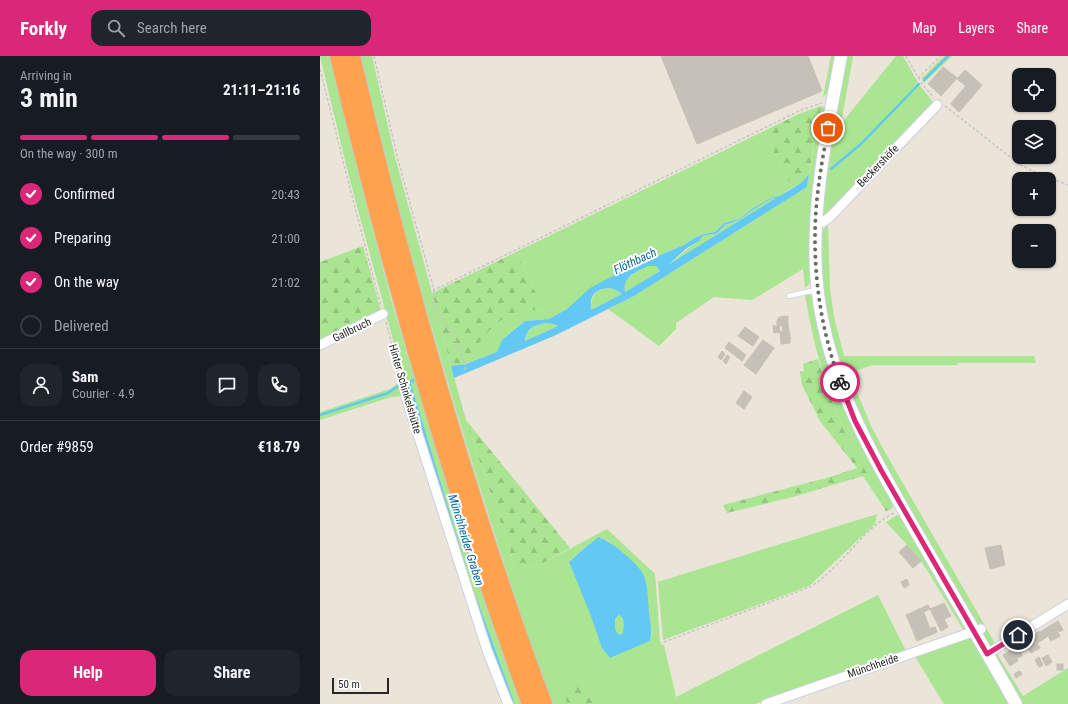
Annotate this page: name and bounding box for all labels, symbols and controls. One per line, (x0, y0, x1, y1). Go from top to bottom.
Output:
search box (91, 10, 371, 46)
text: Forkly (20, 17, 67, 40)
icon: search (105, 17, 127, 39)
text: Search here (137, 19, 207, 37)
text: Map (912, 20, 936, 36)
text: Layers (958, 20, 995, 36)
text: Share (1017, 20, 1048, 36)
text: Arriving in (20, 68, 72, 83)
map controls (1012, 68, 1056, 268)
button: locate (1012, 68, 1056, 112)
text: 21:11–21:16 (223, 81, 300, 99)
text: 3 min (20, 83, 78, 113)
pin (811, 111, 845, 145)
icon: bag (817, 117, 839, 139)
button: layers (1012, 120, 1056, 164)
street label: Beckershöfe (855, 142, 901, 190)
text: On the way · 300 m (20, 146, 117, 161)
button: + (1012, 172, 1056, 216)
icon: check (20, 183, 42, 205)
text: Confirmed (54, 185, 115, 203)
text: 20:43 (271, 187, 300, 202)
button: − (1012, 224, 1056, 268)
icon: check (20, 227, 42, 249)
text: Preparing (54, 229, 111, 247)
text: 21:00 (271, 231, 300, 246)
water label: Flöthbach (611, 245, 659, 277)
icon: check (20, 271, 42, 293)
text: On the way (54, 273, 119, 291)
text: 21:02 (271, 275, 300, 290)
street label: Gallbruch (331, 315, 373, 345)
text: Delivered (54, 317, 109, 335)
street label: Hinter Schinkelshütte (386, 343, 424, 435)
courier (820, 362, 860, 402)
button: person (20, 364, 62, 406)
button: chat (206, 364, 248, 406)
button: phone (258, 364, 300, 406)
text: Sam (72, 368, 98, 386)
icon: bike (829, 371, 851, 393)
text: Courier · 4.9 (72, 386, 135, 401)
text: Order #9859 (20, 438, 94, 456)
text: €18.79 (258, 438, 300, 456)
water label: Münchheider Graben (445, 493, 487, 588)
pin (1001, 618, 1035, 652)
icon: home (1007, 624, 1029, 646)
button: Help (20, 650, 156, 696)
button: Share (164, 650, 300, 696)
street label: Münchheide (846, 651, 900, 681)
scale bar (332, 676, 389, 695)
text: 50 m (338, 678, 360, 691)

